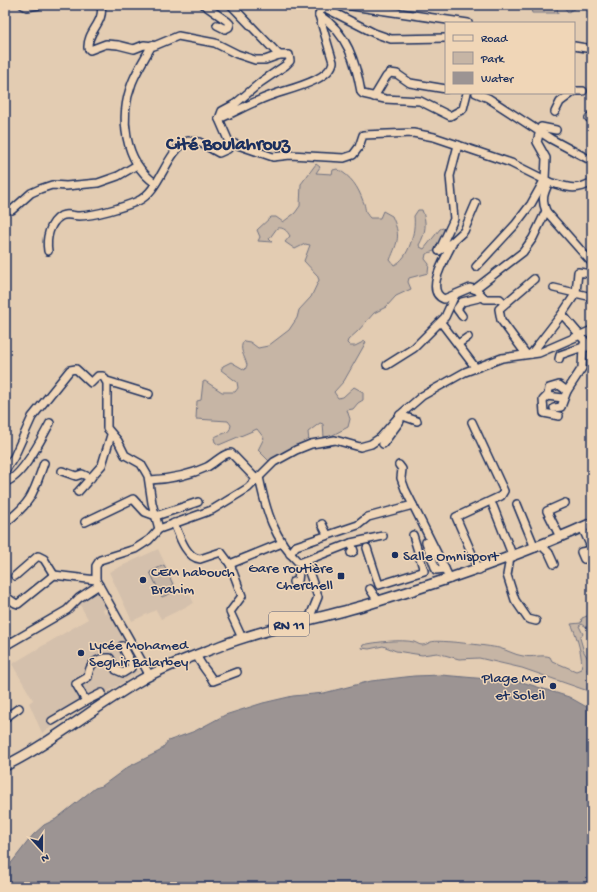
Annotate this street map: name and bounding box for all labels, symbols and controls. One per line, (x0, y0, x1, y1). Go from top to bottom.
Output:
legend (445, 22, 575, 94)
text: Road (481, 33, 508, 47)
text: Park (480, 53, 506, 67)
text: Water (481, 73, 515, 87)
district label: Cité Boulahrouz (165, 134, 292, 157)
place label: Salle Omnisport (403, 548, 500, 566)
marker: Salle Omnisport (390, 550, 400, 560)
place label: Gare routière Cherchell (248, 560, 333, 595)
place label: CEM habouch Brahim (150, 564, 235, 599)
marker: Gare routière Cherchell (336, 571, 346, 581)
marker: CEM habouch Brahim (138, 575, 148, 585)
road number: RN 11 (269, 612, 309, 636)
place label: Lycée Mohamed Seghir Balarbey (89, 637, 189, 672)
marker: Lycée Mohamed Seghir Balarbey (76, 648, 86, 658)
place label: Plage Mer et Soleil (481, 670, 547, 705)
marker: Plage Mer et Soleil (548, 681, 558, 691)
north arrow (22, 830, 62, 870)
text: N (39, 851, 50, 864)

